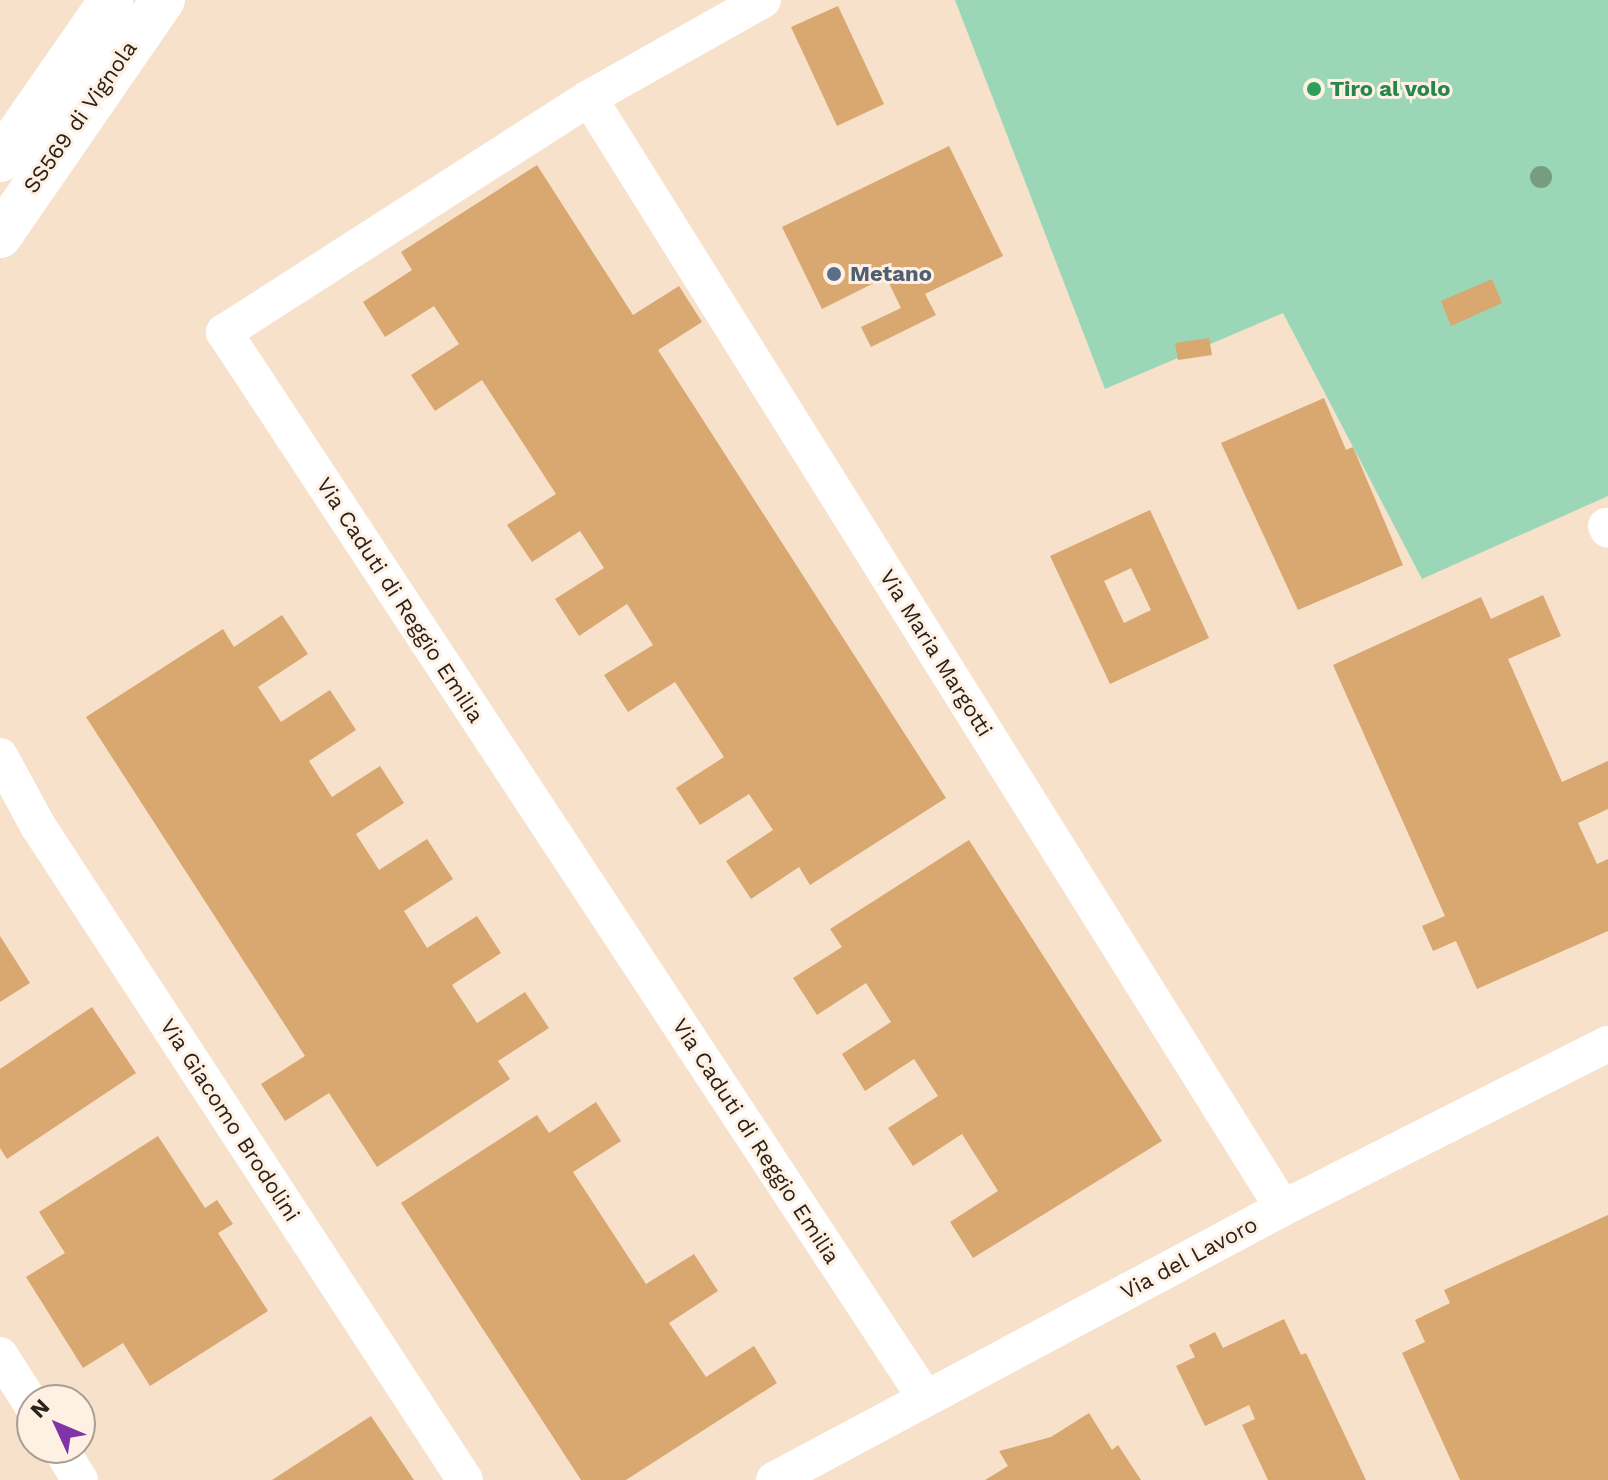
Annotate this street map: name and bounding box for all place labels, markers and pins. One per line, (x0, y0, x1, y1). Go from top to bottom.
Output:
place label: Tiro al volo (1330, 76, 1451, 102)
marker: Tiro al volo (1305, 80, 1323, 98)
place label: Metano (850, 261, 932, 287)
marker: Metano (825, 265, 843, 283)

